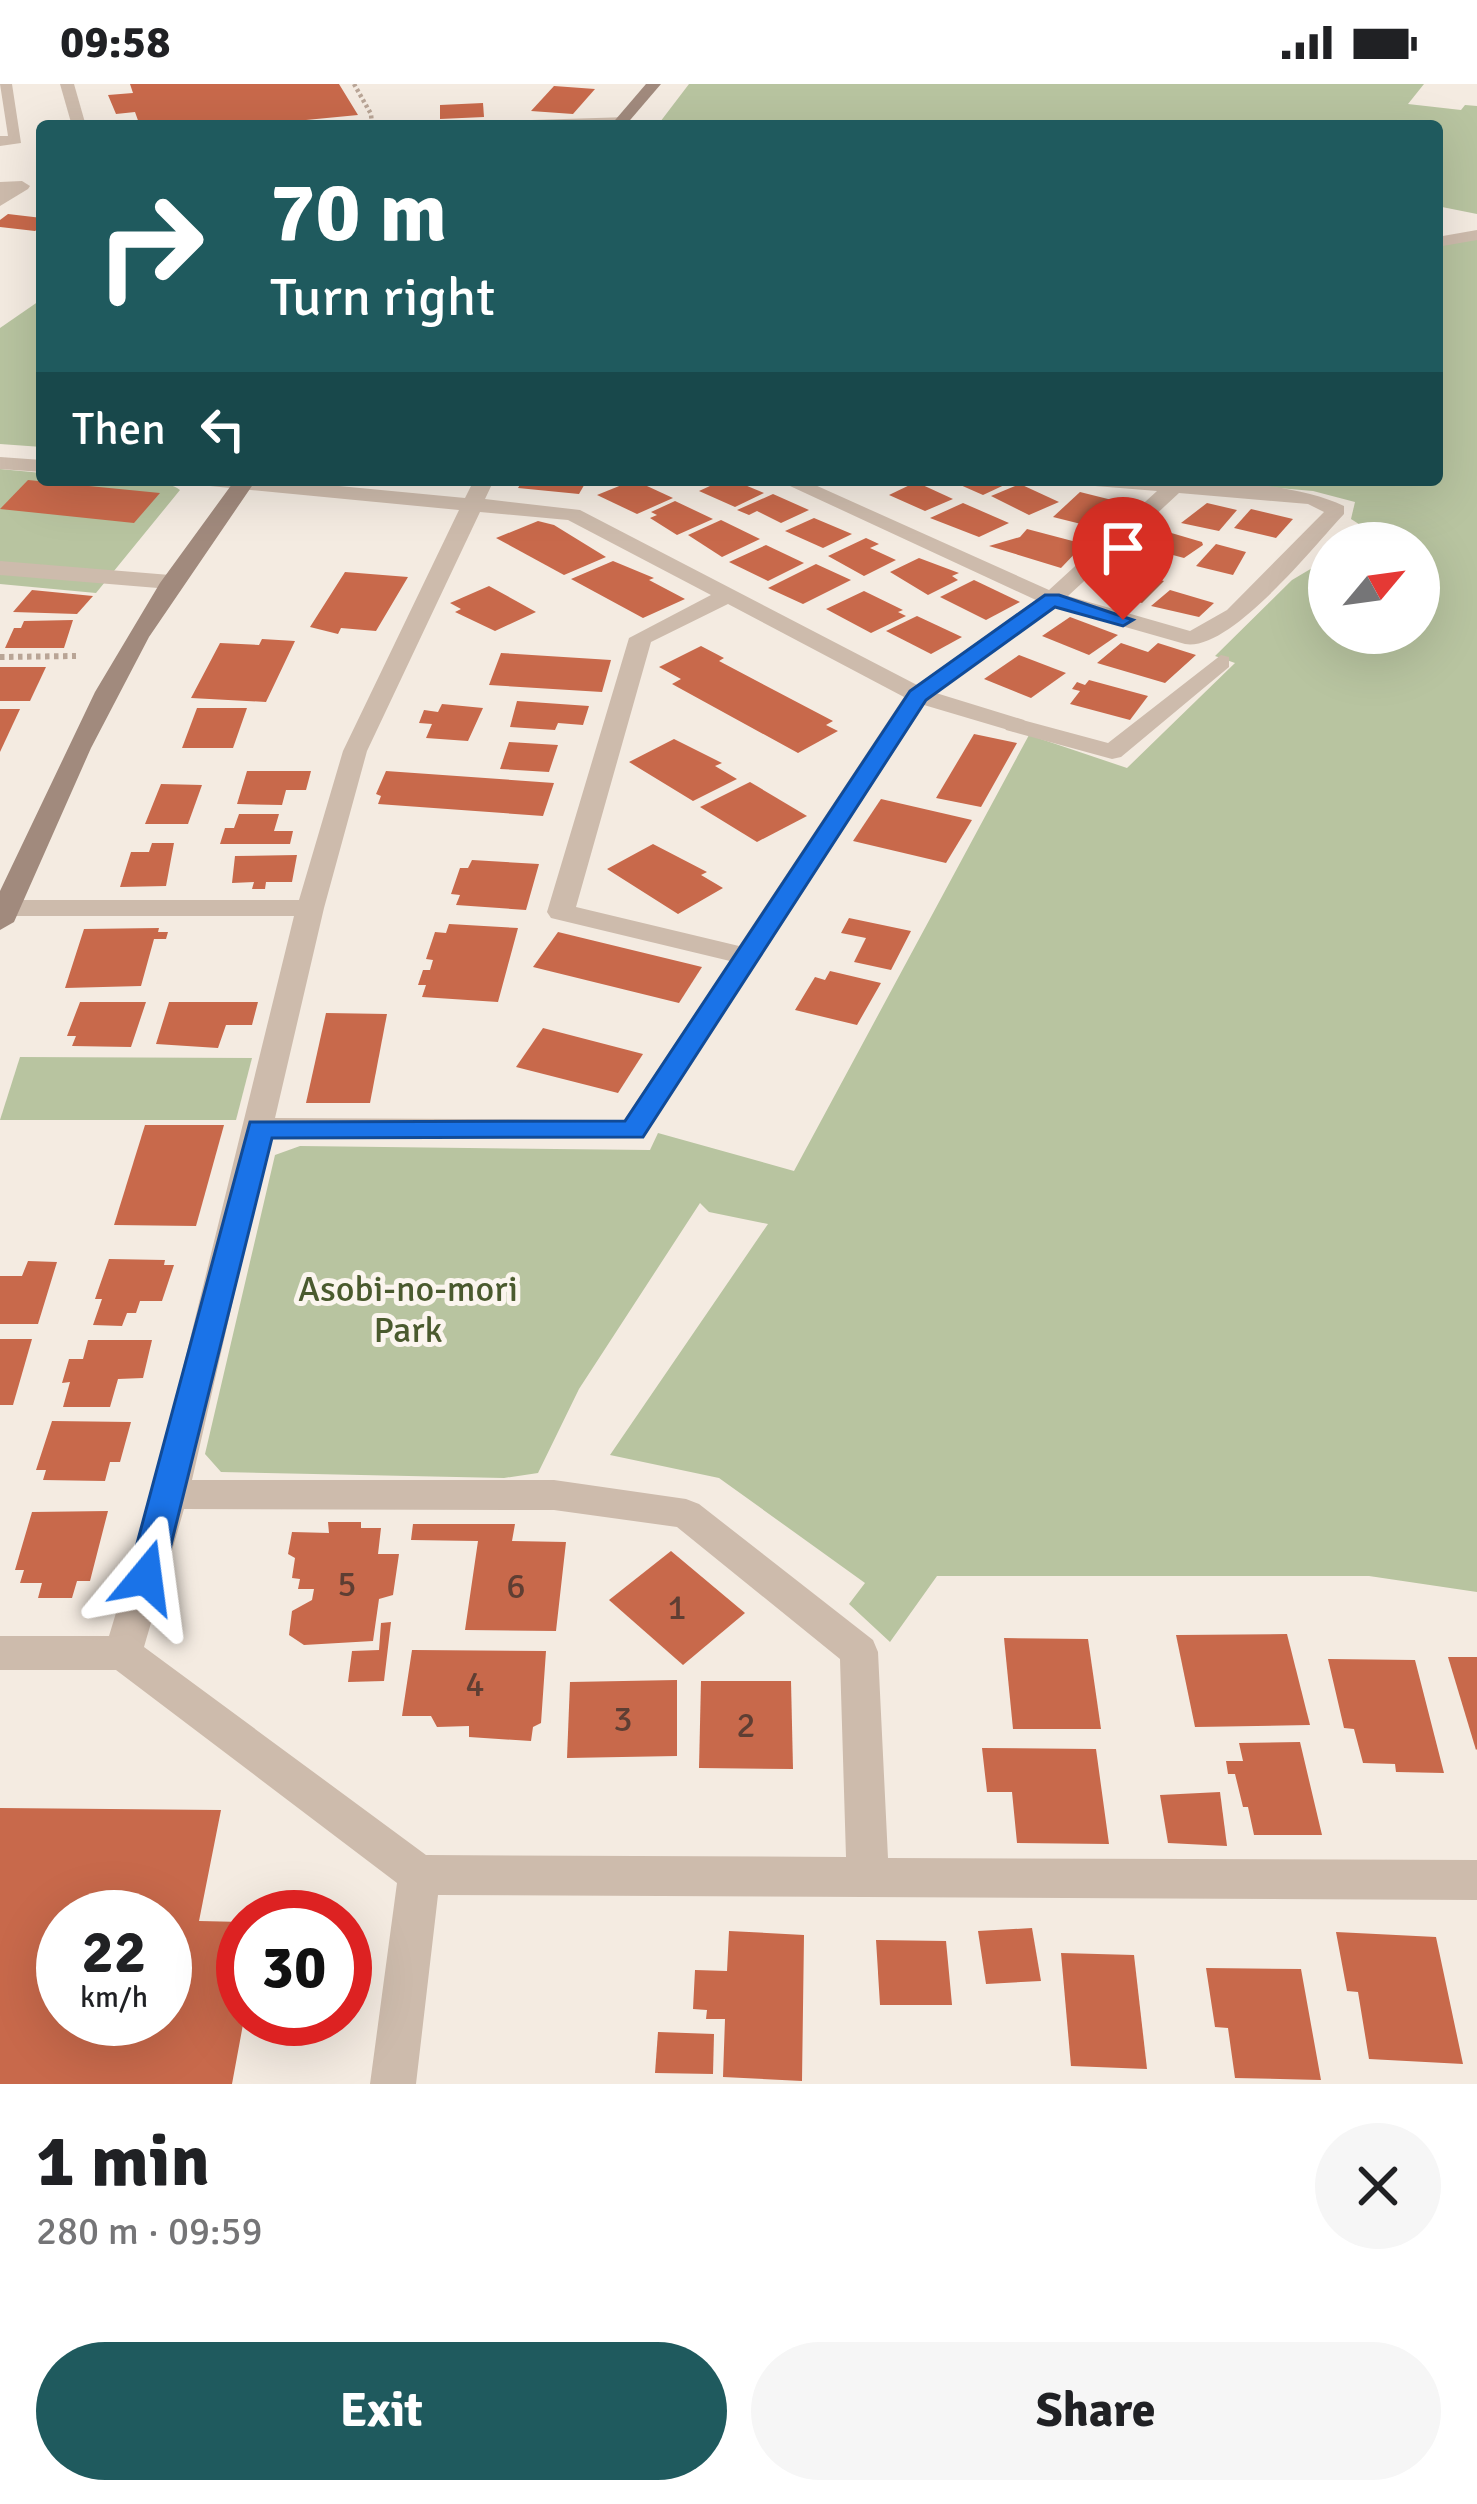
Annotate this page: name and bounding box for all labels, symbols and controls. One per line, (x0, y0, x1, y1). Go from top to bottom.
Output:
text: 09:58 (60, 15, 170, 70)
text: 70 m (270, 161, 447, 265)
icon: right (72, 168, 228, 324)
text: Turn right (270, 264, 495, 331)
icon: left (190, 396, 256, 462)
text: Then (72, 402, 166, 457)
pin (1072, 497, 1174, 620)
icon: arrive (1090, 515, 1156, 581)
north arrow (1308, 522, 1440, 654)
map controls (1308, 522, 1440, 654)
park label: Asobi-no-mori Park (298, 1267, 518, 1353)
position arrow (83, 1514, 209, 1640)
house number: 5 (337, 1562, 357, 1607)
house number: 6 (506, 1564, 526, 1609)
house number: 1 (667, 1585, 687, 1630)
house number: 4 (465, 1662, 485, 1707)
house number: 3 (613, 1697, 633, 1742)
house number: 2 (736, 1703, 756, 1748)
speed limit sign: 30 (216, 1890, 372, 2046)
text: 22 (82, 1916, 146, 1990)
text: km/h (80, 1979, 148, 2016)
text: 1 min (36, 2117, 210, 2206)
button: close (1315, 2123, 1441, 2249)
text: 280 m · 09:59 (36, 2207, 263, 2255)
button: Exit (36, 2342, 727, 2480)
button: Share (751, 2342, 1441, 2480)

